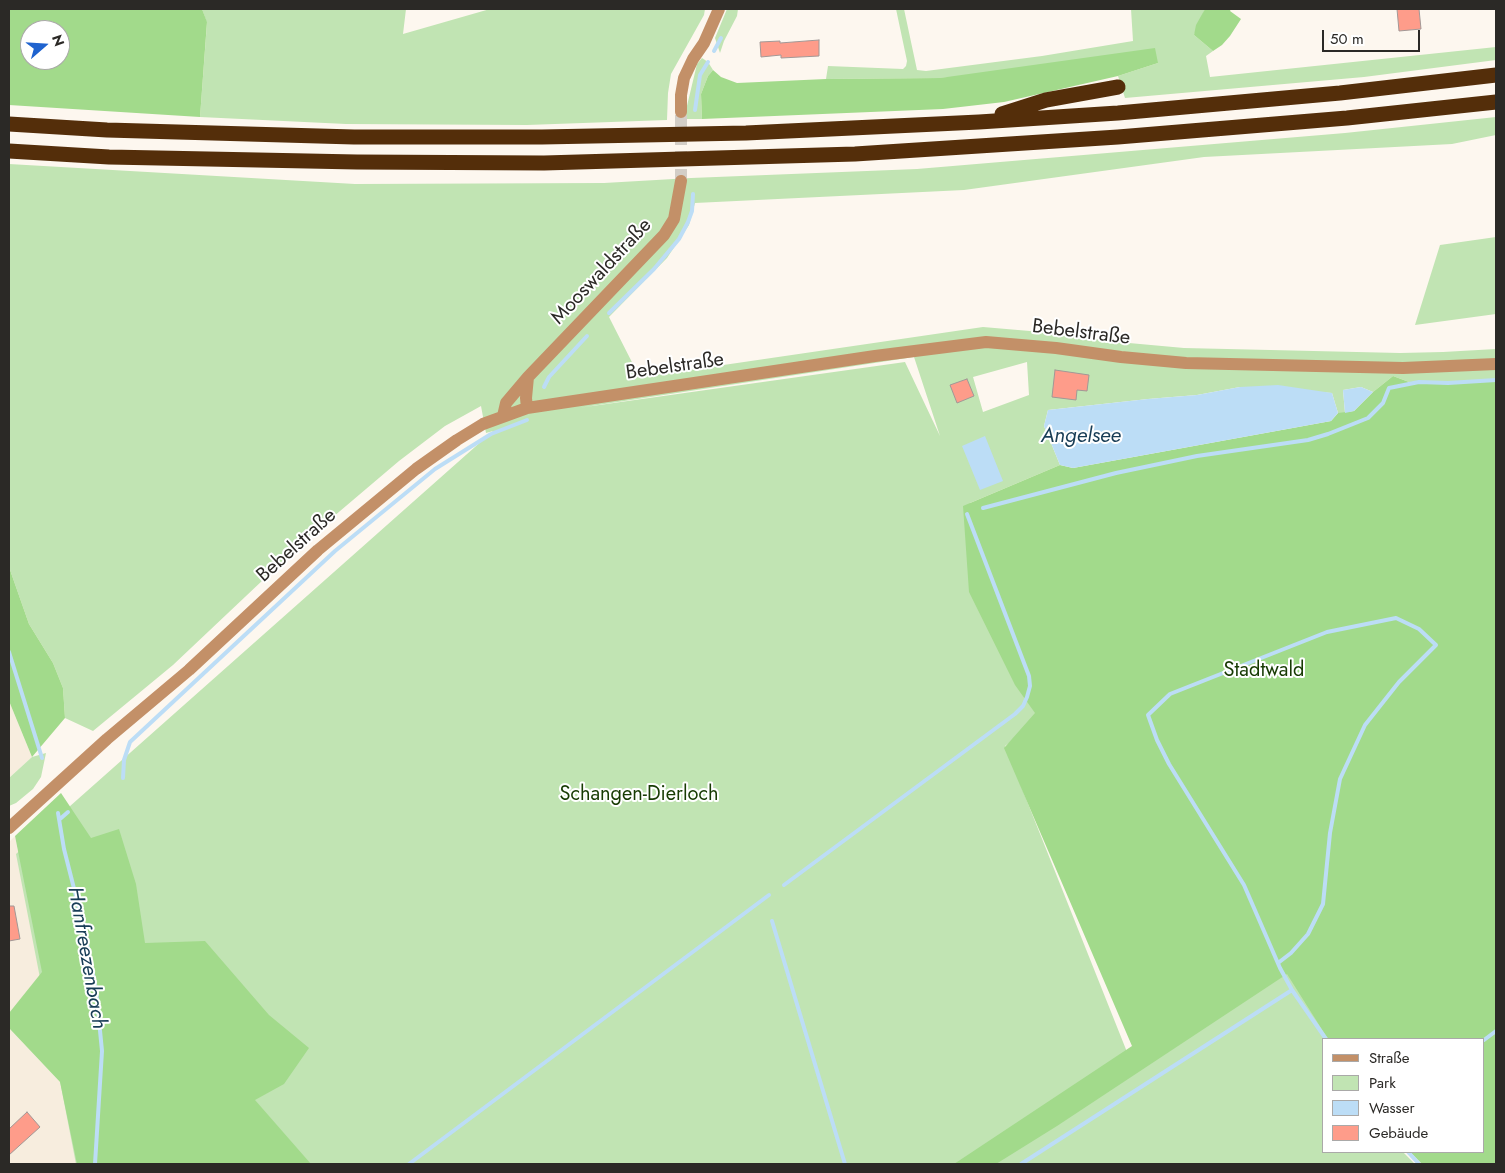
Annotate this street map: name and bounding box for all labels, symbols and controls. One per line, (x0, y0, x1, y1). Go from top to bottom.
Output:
north arrow (20, 20, 70, 70)
scale bar (1325, 20, 1422, 52)
text: 50 m (1330, 28, 1364, 50)
text: N (47, 32, 70, 49)
street label: Mooswaldstraße (547, 214, 657, 330)
street label: Bebelstraße (1031, 315, 1131, 351)
street label: Bebelstraße (624, 348, 726, 386)
water label: Angelsee (1041, 424, 1121, 450)
street label: Bebelstraße (252, 504, 342, 588)
park label: Stadtwald (1224, 659, 1304, 683)
park label: Schangen-Dierloch (559, 783, 719, 807)
water label: Hanfreezenbach (61, 885, 111, 1031)
legend (1322, 1038, 1485, 1153)
text: Straße (1369, 1047, 1409, 1069)
text: Park (1369, 1072, 1396, 1094)
text: Wasser (1369, 1097, 1415, 1119)
text: Gebäude (1369, 1122, 1428, 1144)

